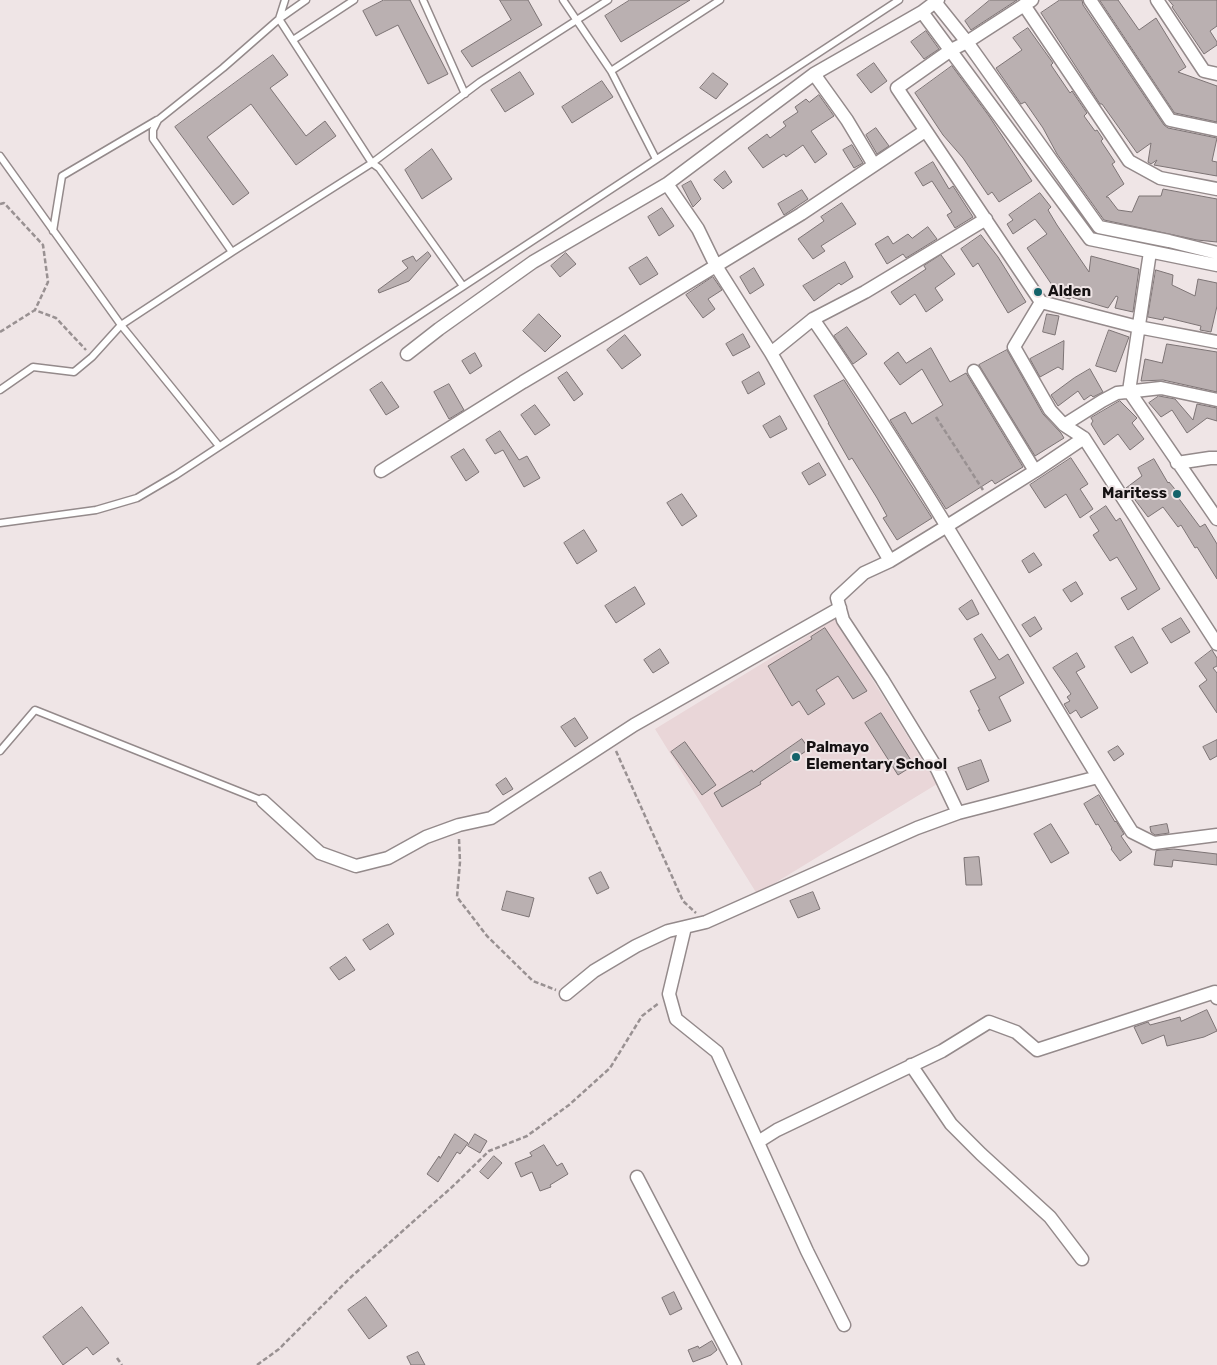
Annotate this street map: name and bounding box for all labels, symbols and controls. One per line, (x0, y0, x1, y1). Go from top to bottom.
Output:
place label: Alden (1048, 283, 1091, 301)
marker: Alden (1032, 286, 1044, 298)
place label: Maritess (1102, 485, 1167, 503)
marker: Maritess (1171, 488, 1183, 500)
place label: Palmayo Elementary School (806, 739, 947, 774)
marker: Palmayo Elementary School (790, 751, 802, 763)

